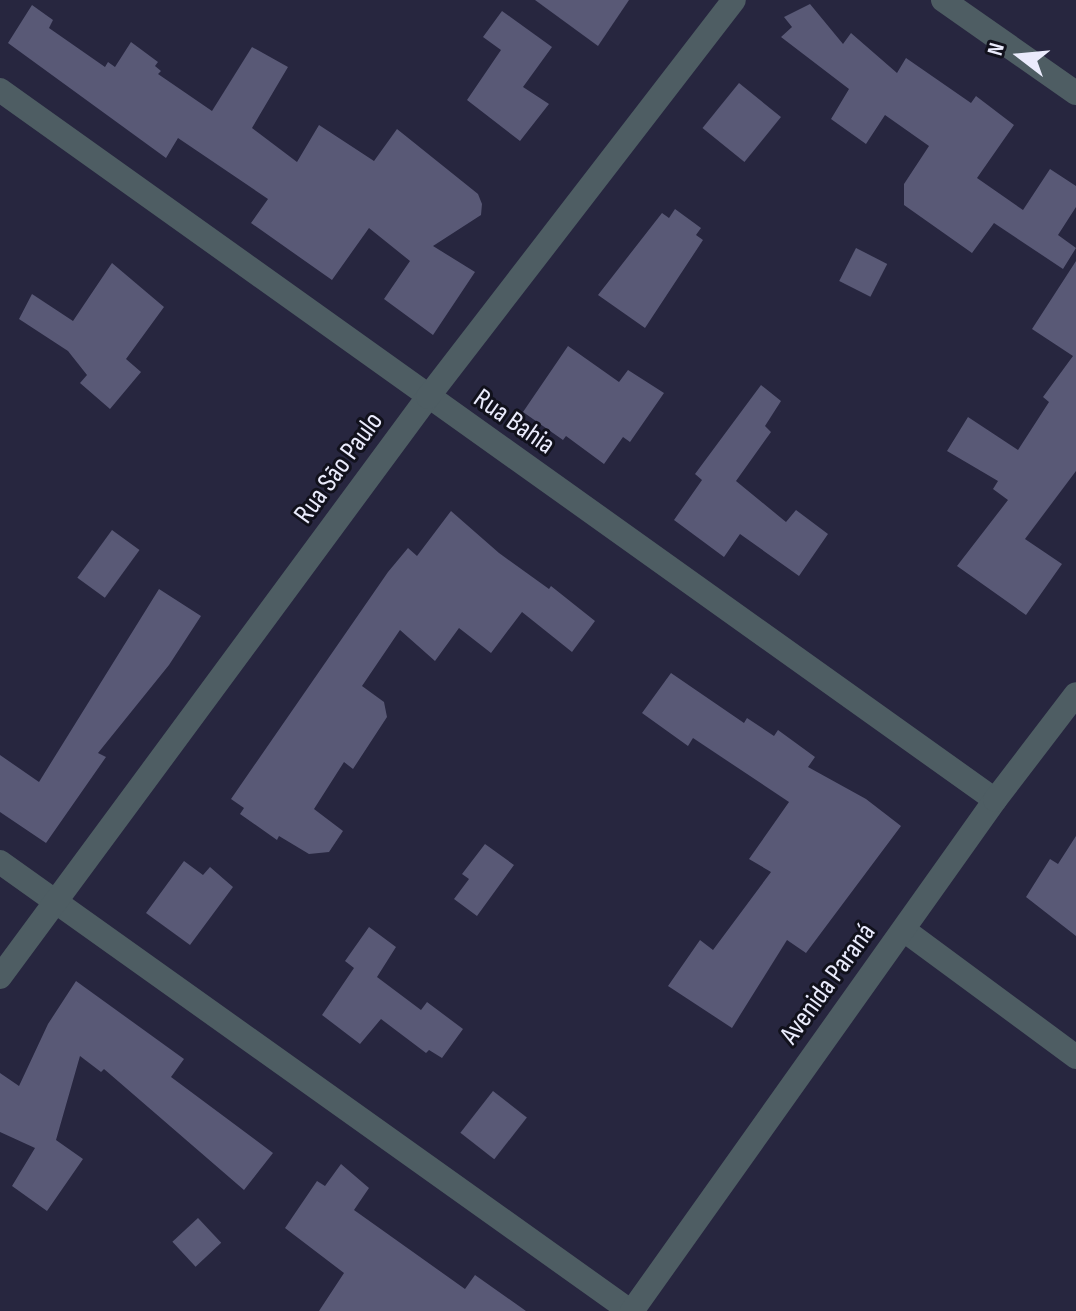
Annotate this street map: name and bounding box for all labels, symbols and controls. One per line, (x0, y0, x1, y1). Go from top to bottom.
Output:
north arrow (980, 16, 1060, 96)
text: N (982, 40, 1011, 59)
street label: Rua Bahia (467, 382, 561, 462)
street label: Rua São Paulo (287, 406, 391, 530)
street label: Avenida Paraná (773, 917, 883, 1051)

